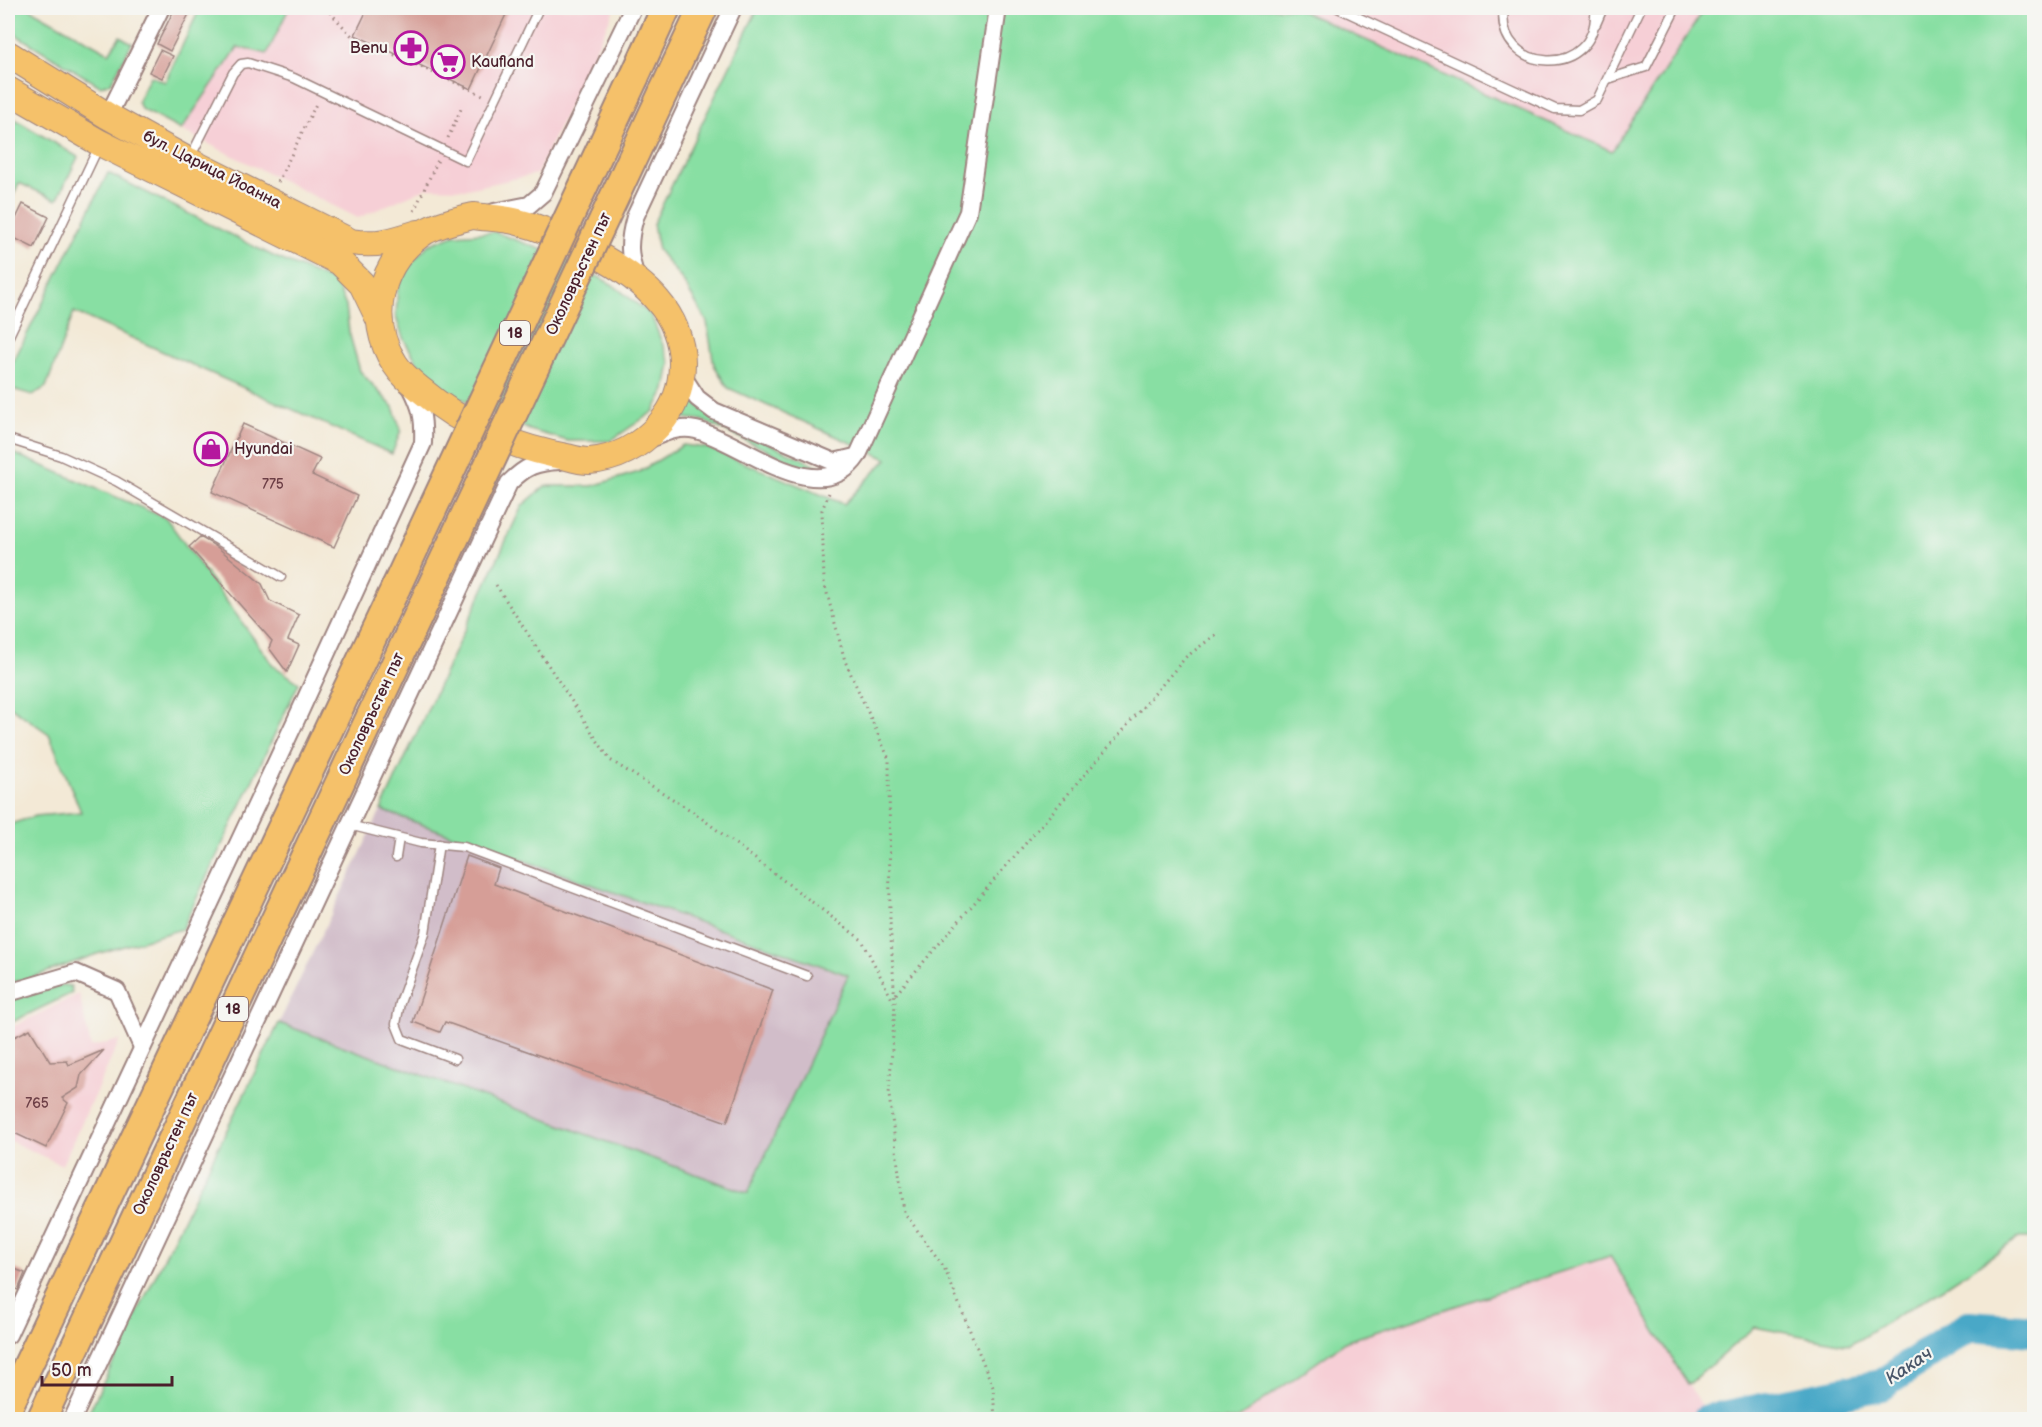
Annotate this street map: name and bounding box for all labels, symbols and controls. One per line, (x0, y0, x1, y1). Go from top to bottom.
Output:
pharmacy icon: Benu (393, 30, 429, 66)
place label: Benu (350, 39, 388, 58)
supermarket icon: Kaufland (430, 44, 466, 80)
place label: Kaufland (471, 53, 534, 72)
street label: бул. Царица Йоанна (140, 127, 285, 213)
street label: Околовръстен път (542, 209, 616, 338)
road number: 18 (500, 321, 530, 345)
shop icon: Hyundai (193, 431, 229, 467)
place label: Hyundai (234, 440, 293, 459)
house number: 775 (262, 476, 284, 493)
street label: Околовръстен път (335, 649, 409, 778)
road number: 18 (218, 997, 248, 1021)
street label: Околовръстен път (129, 1089, 203, 1218)
house number: 765 (25, 1095, 49, 1112)
water label: Какач (1882, 1343, 1936, 1389)
scale bar (42, 1349, 172, 1387)
text: 50 m (51, 1360, 92, 1381)

